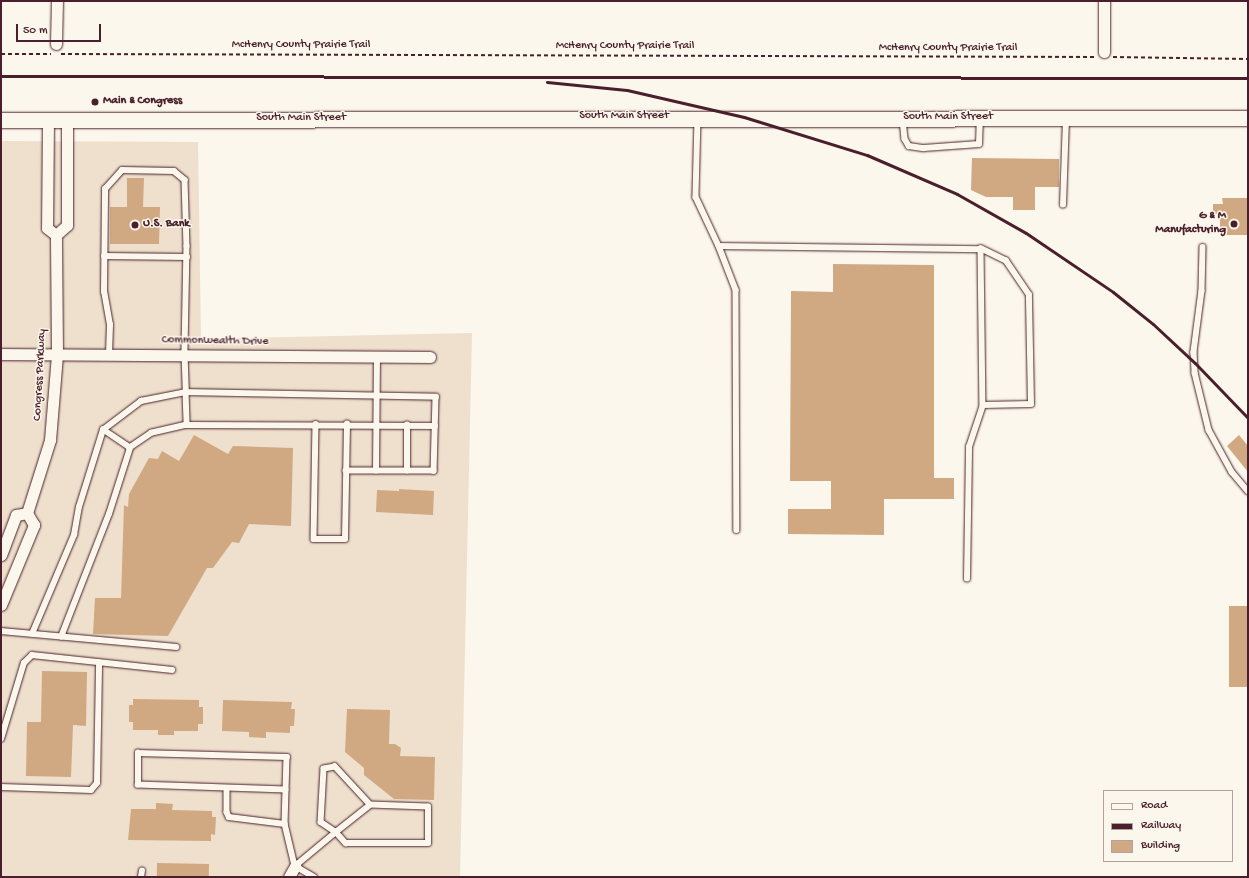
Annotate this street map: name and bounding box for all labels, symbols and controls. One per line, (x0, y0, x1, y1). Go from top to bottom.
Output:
scale bar (18, 16, 103, 42)
text: 50 m (23, 24, 48, 38)
street label: McHenry County Prairie Trail (232, 39, 370, 53)
street label: McHenry County Prairie Trail (556, 40, 694, 54)
street label: McHenry County Prairie Trail (879, 42, 1017, 56)
place label: Main & Congress (103, 95, 182, 109)
marker: Main & Congress (90, 97, 100, 107)
street label: South Main Street (579, 110, 669, 124)
street label: South Main Street (903, 111, 993, 125)
street label: South Main Street (256, 112, 346, 126)
place label: G & M Manufacturing (1155, 210, 1226, 238)
place label: U.S. Bank (143, 218, 190, 232)
marker: G & M Manufacturing (1229, 219, 1239, 229)
marker: U.S. Bank (130, 220, 140, 230)
street label: Congress Parkway (31, 329, 51, 421)
street label: Commonwealth Drive (161, 334, 269, 350)
legend (1103, 790, 1233, 862)
text: Road (1141, 799, 1167, 813)
text: Railway (1141, 819, 1181, 833)
text: Building (1141, 839, 1180, 853)

